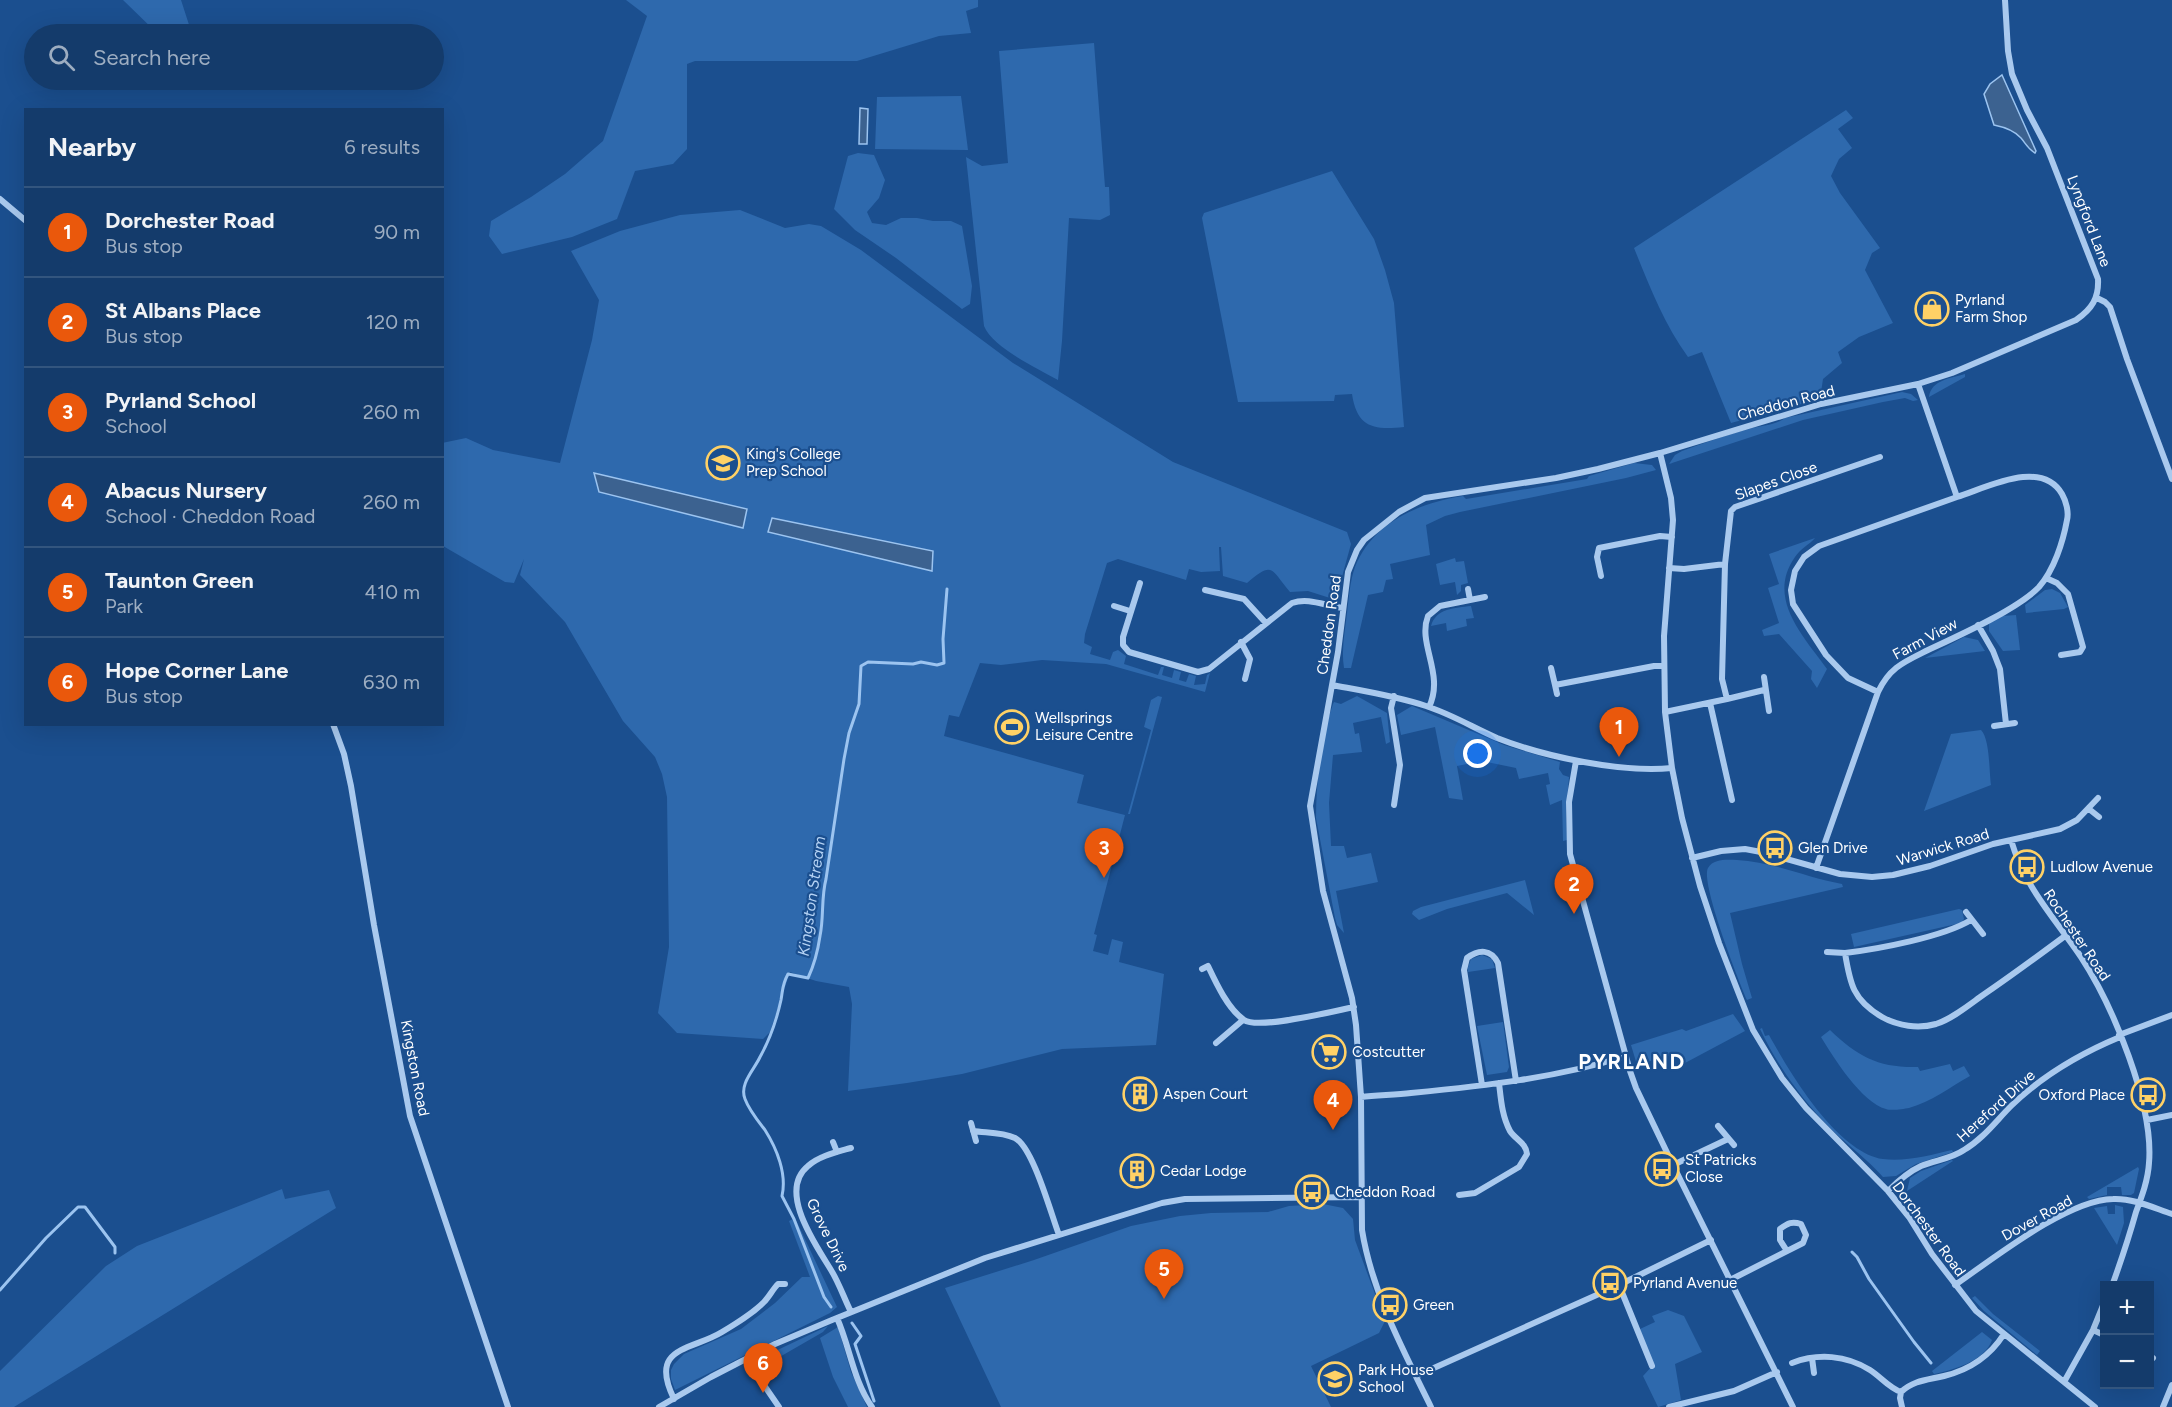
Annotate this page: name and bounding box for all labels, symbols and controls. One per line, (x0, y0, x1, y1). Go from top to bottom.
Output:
search box (24, 24, 444, 90)
icon: search (45, 41, 78, 74)
text: Search here (93, 44, 211, 71)
text: Nearby (48, 131, 136, 163)
text: 6 results (344, 135, 420, 159)
street label: Lyngford Lane (2063, 173, 2115, 269)
text: Dorchester Road (105, 207, 275, 234)
text: 1 (63, 220, 72, 244)
text: 90 m (374, 220, 420, 244)
text: Bus stop (105, 234, 183, 258)
shop icon: Pyrland Farm Shop (1914, 291, 1950, 327)
place label: Pyrland Farm Shop (1955, 291, 2028, 326)
text: St Albans Place (105, 297, 261, 324)
text: 2 (62, 310, 73, 334)
text: 120 m (366, 310, 420, 334)
text: Bus stop (105, 324, 183, 348)
street label: Cheddon Road (1735, 381, 1837, 425)
text: Pyrland School (105, 387, 256, 414)
text: 3 (62, 400, 73, 424)
text: 260 m (363, 400, 420, 424)
text: School (105, 414, 167, 438)
school or university icon: King's College Prep School (705, 445, 741, 481)
place label: King's College Prep School (746, 445, 841, 480)
street label: Slapes Close (1733, 458, 1819, 504)
text: Abacus Nursery (105, 477, 267, 504)
text: 4 (61, 490, 74, 514)
text: 260 m (363, 490, 420, 514)
text: School · Cheddon Road (105, 504, 316, 528)
text: Taunton Green (105, 567, 254, 594)
street label: Cheddon Road (1313, 574, 1345, 676)
text: 5 (62, 580, 73, 604)
text: 410 m (365, 580, 420, 604)
text: Park (105, 594, 143, 618)
street label: Farm View (1889, 614, 1961, 664)
text: Hope Corner Lane (105, 657, 288, 684)
text: 6 (62, 670, 73, 694)
text: 630 m (363, 670, 420, 694)
text: Bus stop (105, 684, 183, 708)
pin: 1 (1600, 708, 1638, 757)
sports icon: Wellsprings Leisure Centre (994, 709, 1030, 745)
place label: Wellsprings Leisure Centre (1035, 709, 1133, 744)
your location (1463, 739, 1492, 768)
street label: Warwick Road (1895, 824, 1991, 870)
pin: 3 (1084, 828, 1124, 878)
bus stop icon: Glen Drive (1757, 830, 1793, 866)
water label: Kingston Stream (794, 835, 829, 957)
place label: Glen Drive (1798, 839, 1868, 857)
bus stop icon: Ludlow Avenue (2009, 849, 2045, 885)
place label: Ludlow Avenue (2050, 858, 2153, 876)
pin: 2 (1554, 864, 1594, 914)
street label: Rochester Road (2040, 886, 2114, 984)
street label: Kingston Road (397, 1018, 433, 1118)
supermarket icon: Costcutter (1311, 1034, 1347, 1070)
place label: Costcutter (1352, 1043, 1425, 1061)
district label: PYRLAND (1578, 1049, 1686, 1074)
street label: Hereford Drive (1953, 1066, 2039, 1146)
building icon: Aspen Court (1122, 1076, 1158, 1112)
bus stop icon: Oxford Place (2130, 1077, 2166, 1113)
pin: 4 (1314, 1080, 1352, 1130)
place label: Aspen Court (1163, 1085, 1248, 1103)
place label: Oxford Place (2039, 1086, 2125, 1104)
bus stop icon: St Patricks Close (1644, 1151, 1680, 1187)
place label: St Patricks Close (1685, 1151, 1756, 1186)
building icon: Cedar Lodge (1119, 1153, 1155, 1189)
place label: Cedar Lodge (1160, 1162, 1247, 1180)
bus stop icon: Cheddon Road (1294, 1174, 1330, 1210)
street label: Dorchester Road (1889, 1178, 1969, 1280)
place label: Cheddon Road (1335, 1183, 1435, 1201)
street label: Dover Road (1999, 1191, 2075, 1245)
street label: Grove Drive (803, 1195, 853, 1275)
pin: 5 (1144, 1250, 1184, 1299)
bus stop icon: Pyrland Avenue (1592, 1265, 1628, 1301)
place label: Pyrland Avenue (1633, 1274, 1737, 1292)
map controls (2100, 1281, 2154, 1389)
button: + (2100, 1281, 2154, 1335)
bus stop icon: Green (1372, 1287, 1408, 1323)
place label: Green (1413, 1296, 1454, 1314)
button: − (2100, 1335, 2154, 1389)
pin: 6 (744, 1344, 783, 1393)
school or university icon: Park House School (1317, 1361, 1353, 1397)
place label: Park House School (1358, 1361, 1434, 1396)

